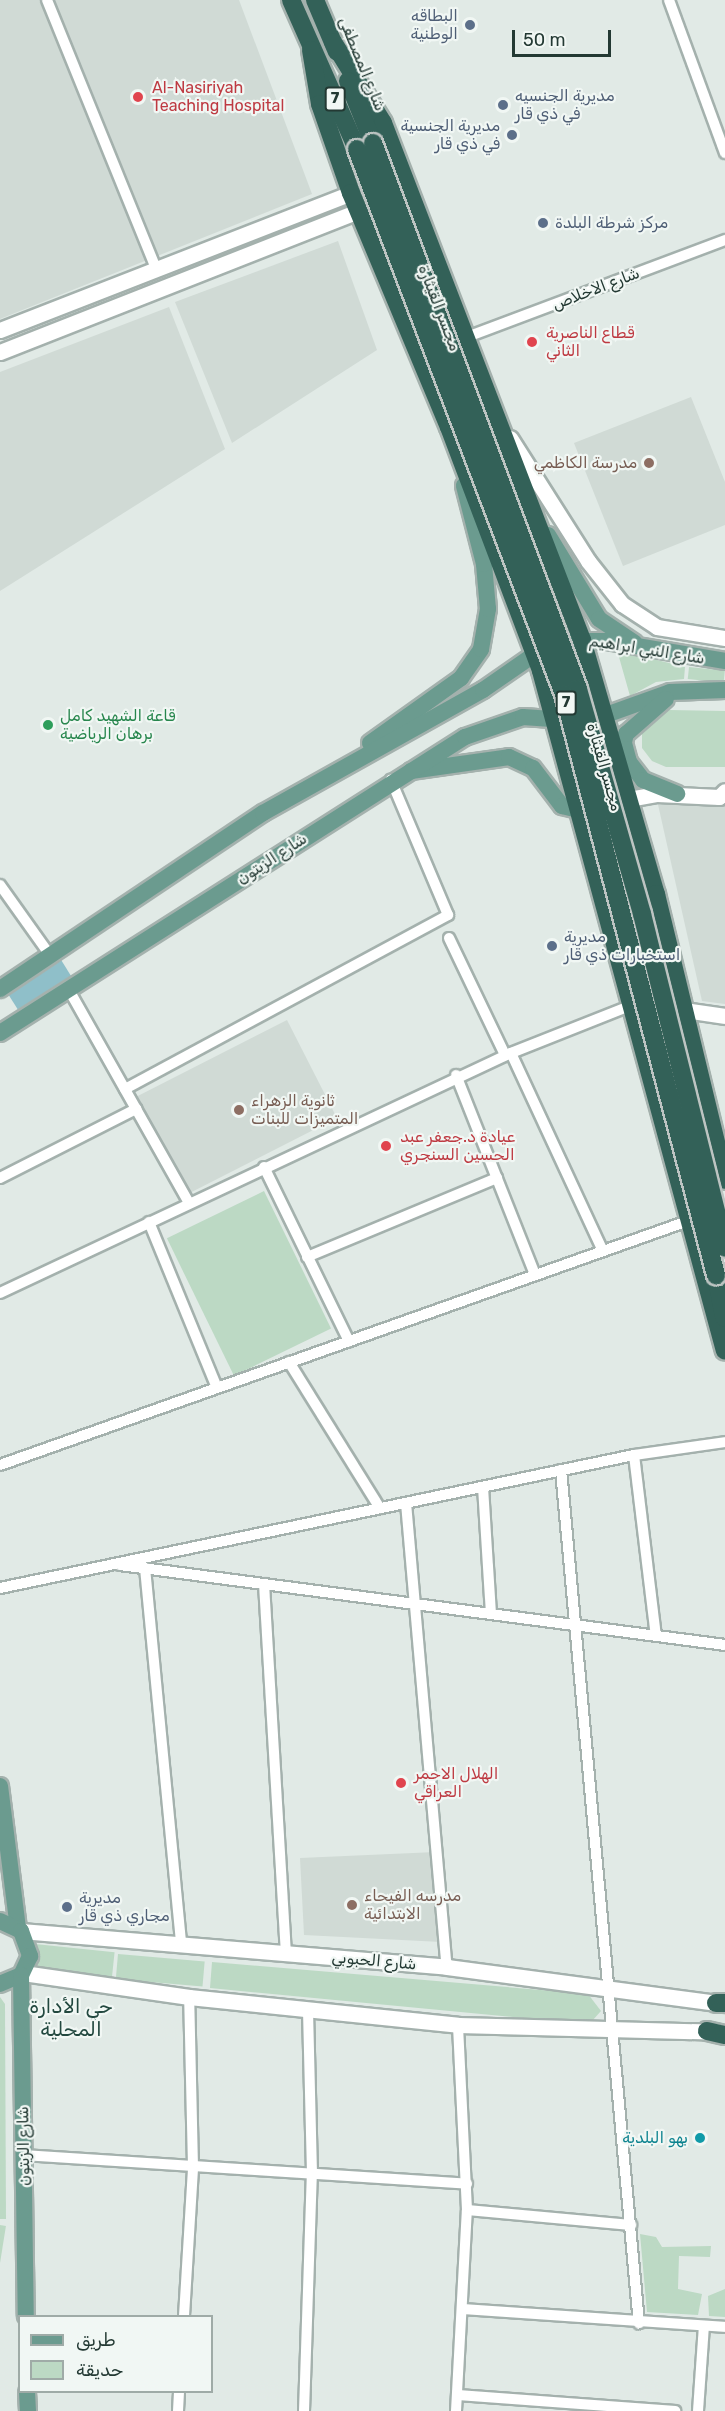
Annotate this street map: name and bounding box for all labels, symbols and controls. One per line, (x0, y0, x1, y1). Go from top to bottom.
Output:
place label: البطاقه الوطنية (411, 6, 458, 44)
street label: شارع المصطفى (334, 14, 390, 114)
marker: البطاقه الوطنية (463, 18, 477, 32)
scale bar (515, 18, 614, 56)
text: 50 m (523, 29, 566, 51)
place label: Al-Nasiriyah Teaching Hospital (152, 78, 284, 116)
place label: مديرية الجنسيه في ذي قار (515, 86, 615, 124)
road number: 7 (324, 87, 346, 111)
marker: Al-Nasiriyah Teaching Hospital (129, 88, 147, 106)
marker: مديرية الجنسيه في ذي قار (496, 98, 510, 112)
place label: مديرية الجنسية في ذي قار (400, 116, 500, 154)
marker: مديرية الجنسية في ذي قار (505, 128, 519, 142)
place label: مركز شرطة البلدة (555, 213, 668, 233)
marker: مركز شرطة البلدة (536, 216, 550, 230)
street label: مجسر القيثارة (414, 262, 464, 354)
street label: شارع الاخلاص (550, 264, 642, 314)
place label: قطاع الناصرية الثاني (546, 323, 635, 361)
marker: قطاع الناصرية الثاني (523, 333, 541, 351)
place label: مدرسة الكاظمي (534, 453, 637, 473)
marker: مدرسة الكاظمي (642, 456, 656, 470)
street label: شارع النبي ابراهيم (588, 631, 706, 669)
road number: 7 (556, 691, 576, 715)
place label: قاعة الشهيد كامل برهان الرياضية (60, 706, 175, 744)
marker: قاعة الشهيد كامل برهان الرياضية (41, 718, 55, 732)
street label: مجسر القيثارة (582, 721, 626, 813)
street label: شارع الزيتون (233, 829, 311, 889)
place label: مديرية استخبارات ذي قار (564, 927, 680, 965)
marker: مديرية استخبارات ذي قار (545, 939, 559, 953)
place label: ثانوية الزهراء المتميزات للبنات (251, 1091, 358, 1129)
marker: ثانوية الزهراء المتميزات للبنات (232, 1103, 246, 1117)
place label: عيادة د.جعفر عبد الحسين السنجري (400, 1127, 515, 1165)
marker: عيادة د.جعفر عبد الحسين السنجري (377, 1137, 395, 1155)
place label: الهلال الاحمر العراقي (414, 1764, 498, 1802)
marker: الهلال الاحمر العراقي (392, 1774, 410, 1792)
place label: مدرسه الفيحاء الابتدائية (364, 1886, 461, 1924)
place label: مديرية مجاري ذي قار (79, 1888, 170, 1926)
marker: مدرسه الفيحاء الابتدائية (345, 1898, 359, 1912)
marker: مديرية مجاري ذي قار (60, 1900, 74, 1914)
street label: شارع الحبوبي (331, 1948, 417, 1974)
district label: حي الأدارة المحلية (29, 1994, 113, 2041)
street label: شارع الزيتون (14, 2106, 34, 2186)
place label: بهو البلدية (622, 2128, 688, 2148)
marker: بهو البلدية (693, 2131, 707, 2145)
legend (18, 2315, 213, 2393)
text: طريق (76, 2329, 116, 2351)
text: حديقة (76, 2359, 123, 2381)

